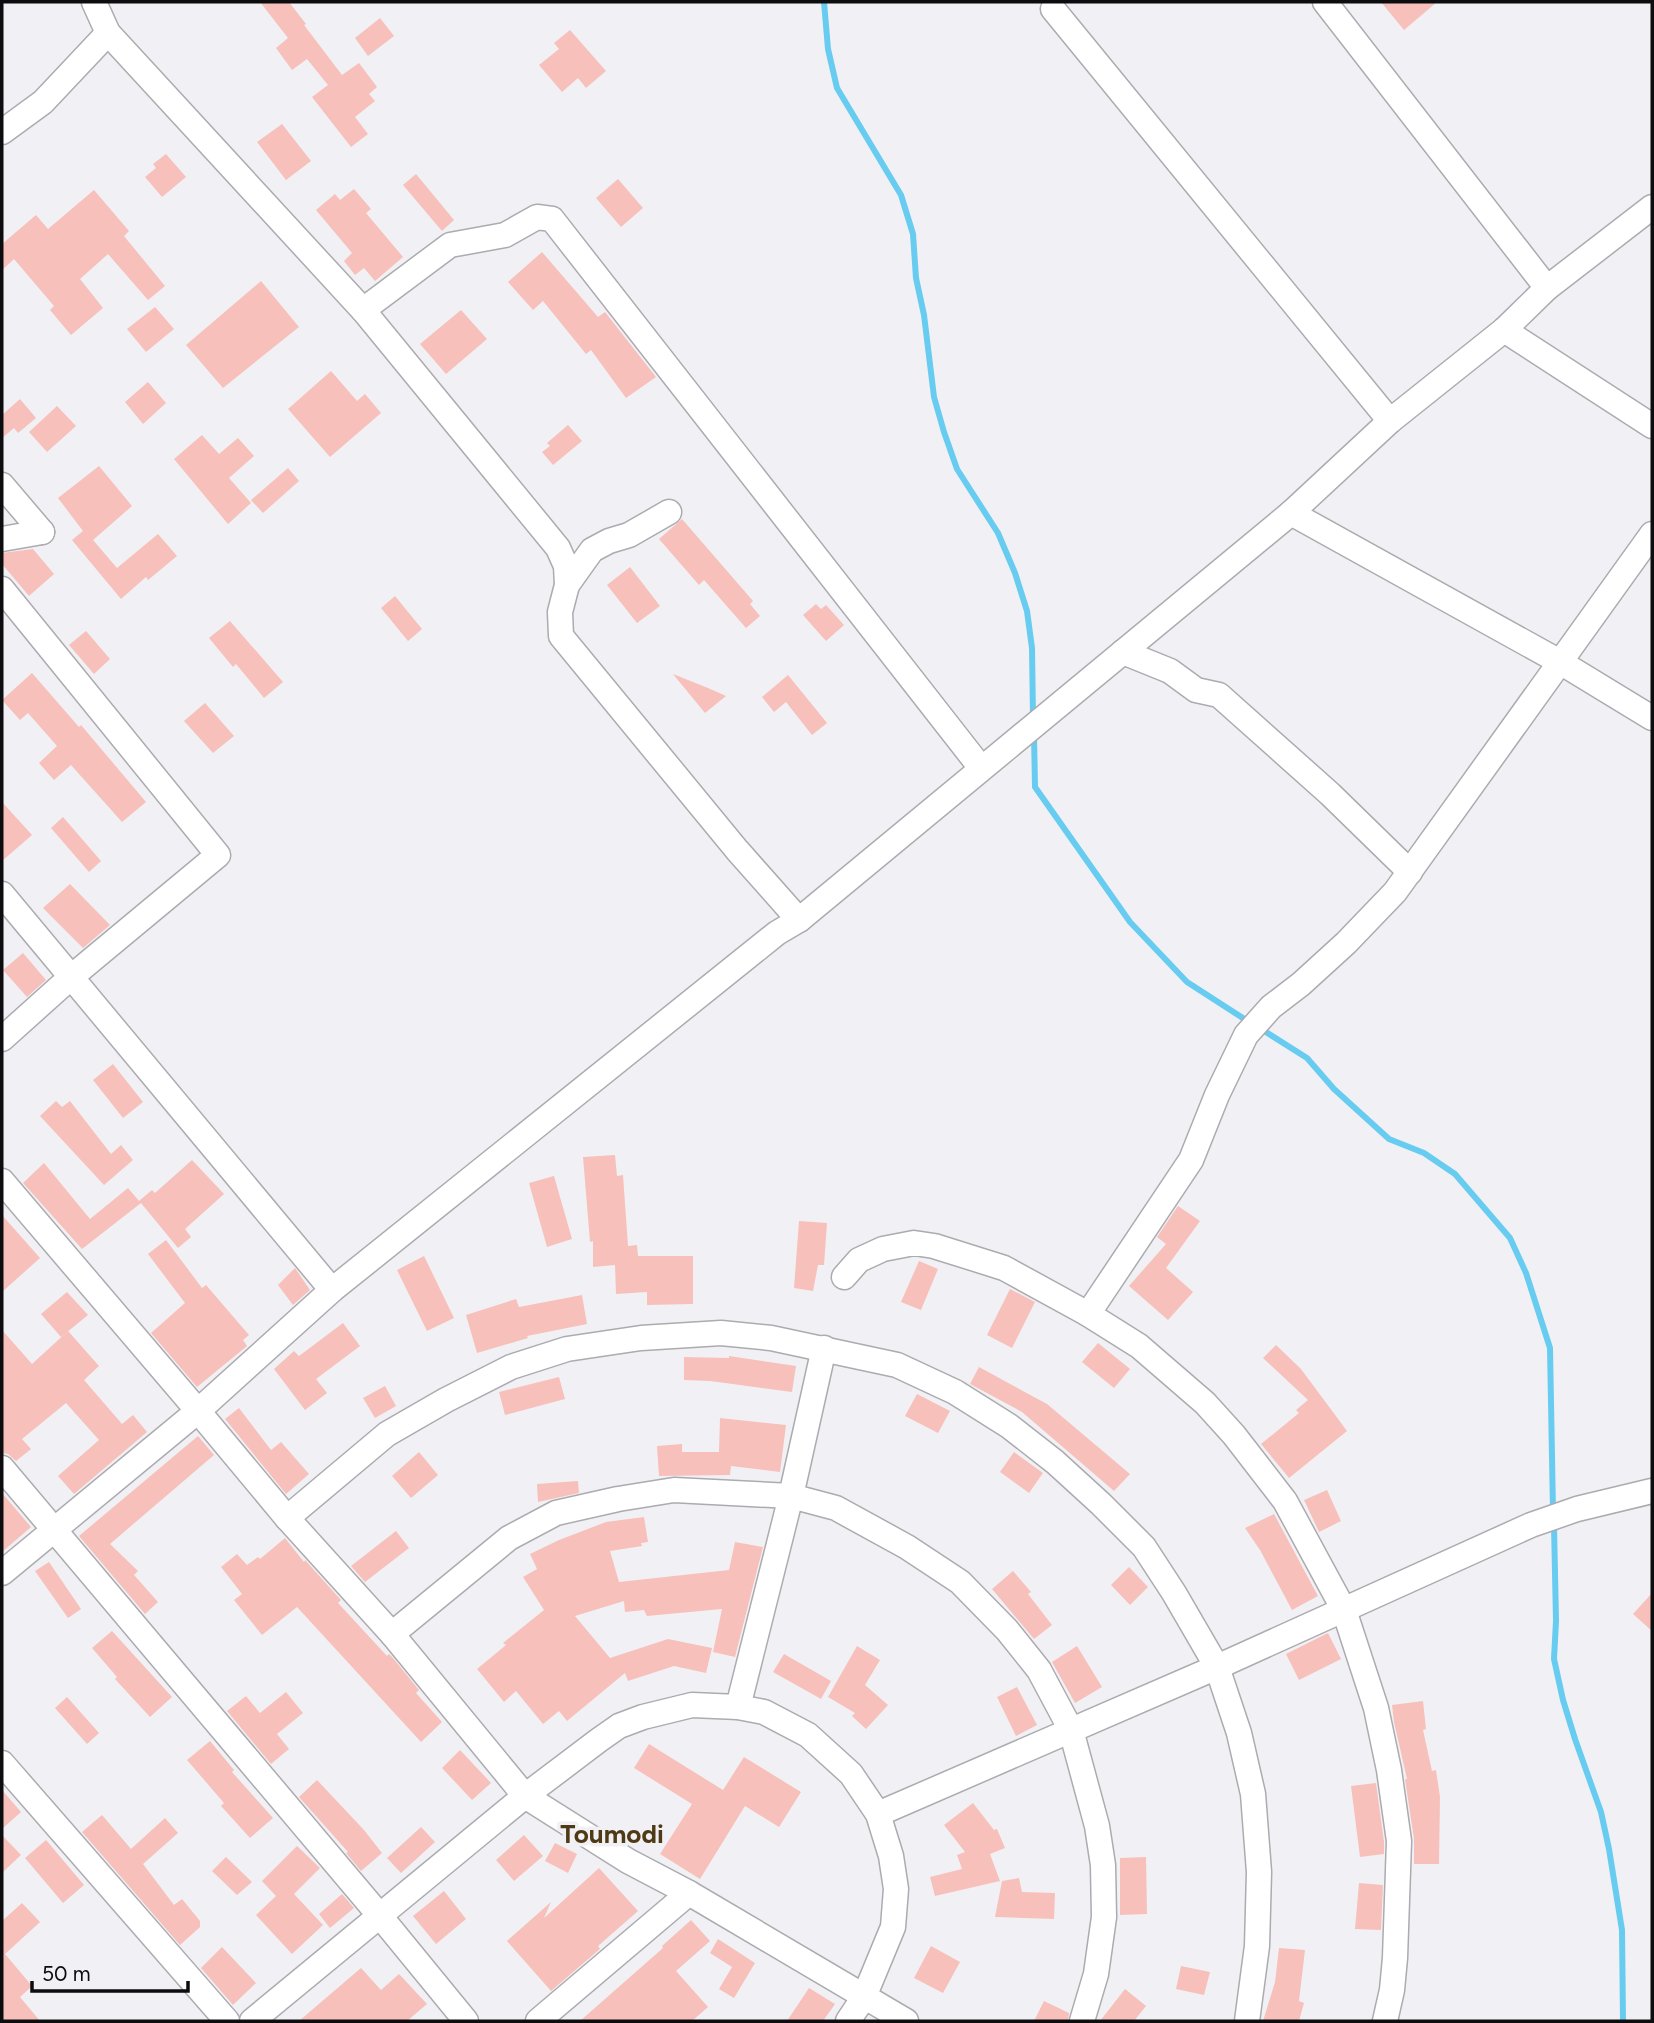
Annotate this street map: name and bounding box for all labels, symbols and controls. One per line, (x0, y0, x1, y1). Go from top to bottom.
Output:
district label: Toumodi (560, 1818, 664, 1850)
scale bar (32, 1950, 187, 1994)
text: 50 m (42, 1961, 91, 1986)

